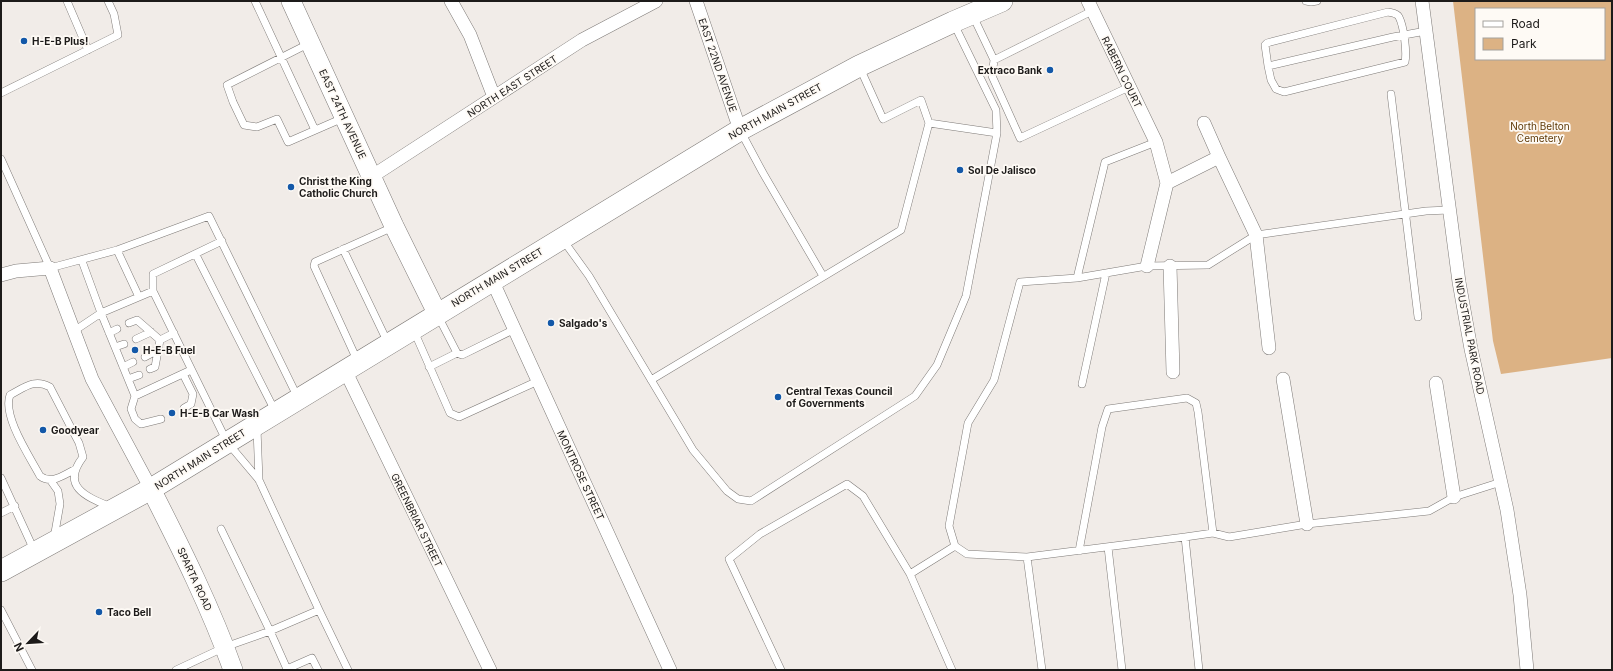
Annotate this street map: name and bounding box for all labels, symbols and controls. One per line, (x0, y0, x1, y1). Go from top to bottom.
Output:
legend (1475, 8, 1605, 60)
street label: EAST 22ND AVENUE (696, 16, 740, 114)
text: Road (1511, 16, 1540, 31)
street label: RABERN COURT (1100, 34, 1144, 110)
place label: H-E-B Plus! (32, 35, 88, 47)
marker: H-E-B Plus! (19, 36, 29, 46)
text: Park (1511, 36, 1537, 51)
street label: NORTH EAST STREET (465, 52, 559, 120)
place label: Extraco Bank (978, 64, 1042, 76)
marker: Extraco Bank (1045, 65, 1055, 75)
street label: EAST 24TH AVENUE (317, 67, 369, 161)
street label: NORTH MAIN STREET (726, 80, 824, 142)
park label: North Belton Cemetery (1510, 120, 1570, 144)
place label: Sol De Jalisco (968, 164, 1036, 176)
marker: Sol De Jalisco (955, 165, 965, 175)
place label: Christ the King Catholic Church (299, 175, 378, 199)
marker: Christ the King Catholic Church (286, 182, 296, 192)
street label: NORTH MAIN STREET (449, 245, 545, 309)
street label: INDUSTRIAL PARK ROAD (1453, 277, 1487, 395)
place label: Salgado's (559, 317, 608, 330)
marker: Salgado's (546, 318, 556, 328)
place label: H-E-B Fuel (143, 344, 196, 356)
marker: H-E-B Fuel (130, 345, 140, 355)
place label: Central Texas Council of Governments (786, 385, 893, 409)
marker: Central Texas Council of Governments (773, 392, 783, 402)
place label: H-E-B Car Wash (180, 407, 259, 419)
marker: H-E-B Car Wash (167, 408, 177, 418)
place label: Goodyear (51, 424, 99, 437)
marker: Goodyear (38, 425, 48, 435)
street label: NORTH MAIN STREET (152, 426, 248, 492)
street label: MONTROSE STREET (555, 428, 607, 522)
street label: GREENBRIAR STREET (389, 471, 445, 569)
street label: SPARTA ROAD (175, 545, 215, 613)
place label: Taco Bell (107, 606, 151, 618)
marker: Taco Bell (94, 607, 104, 617)
north arrow (8, 623, 48, 663)
text: N (11, 640, 27, 654)

